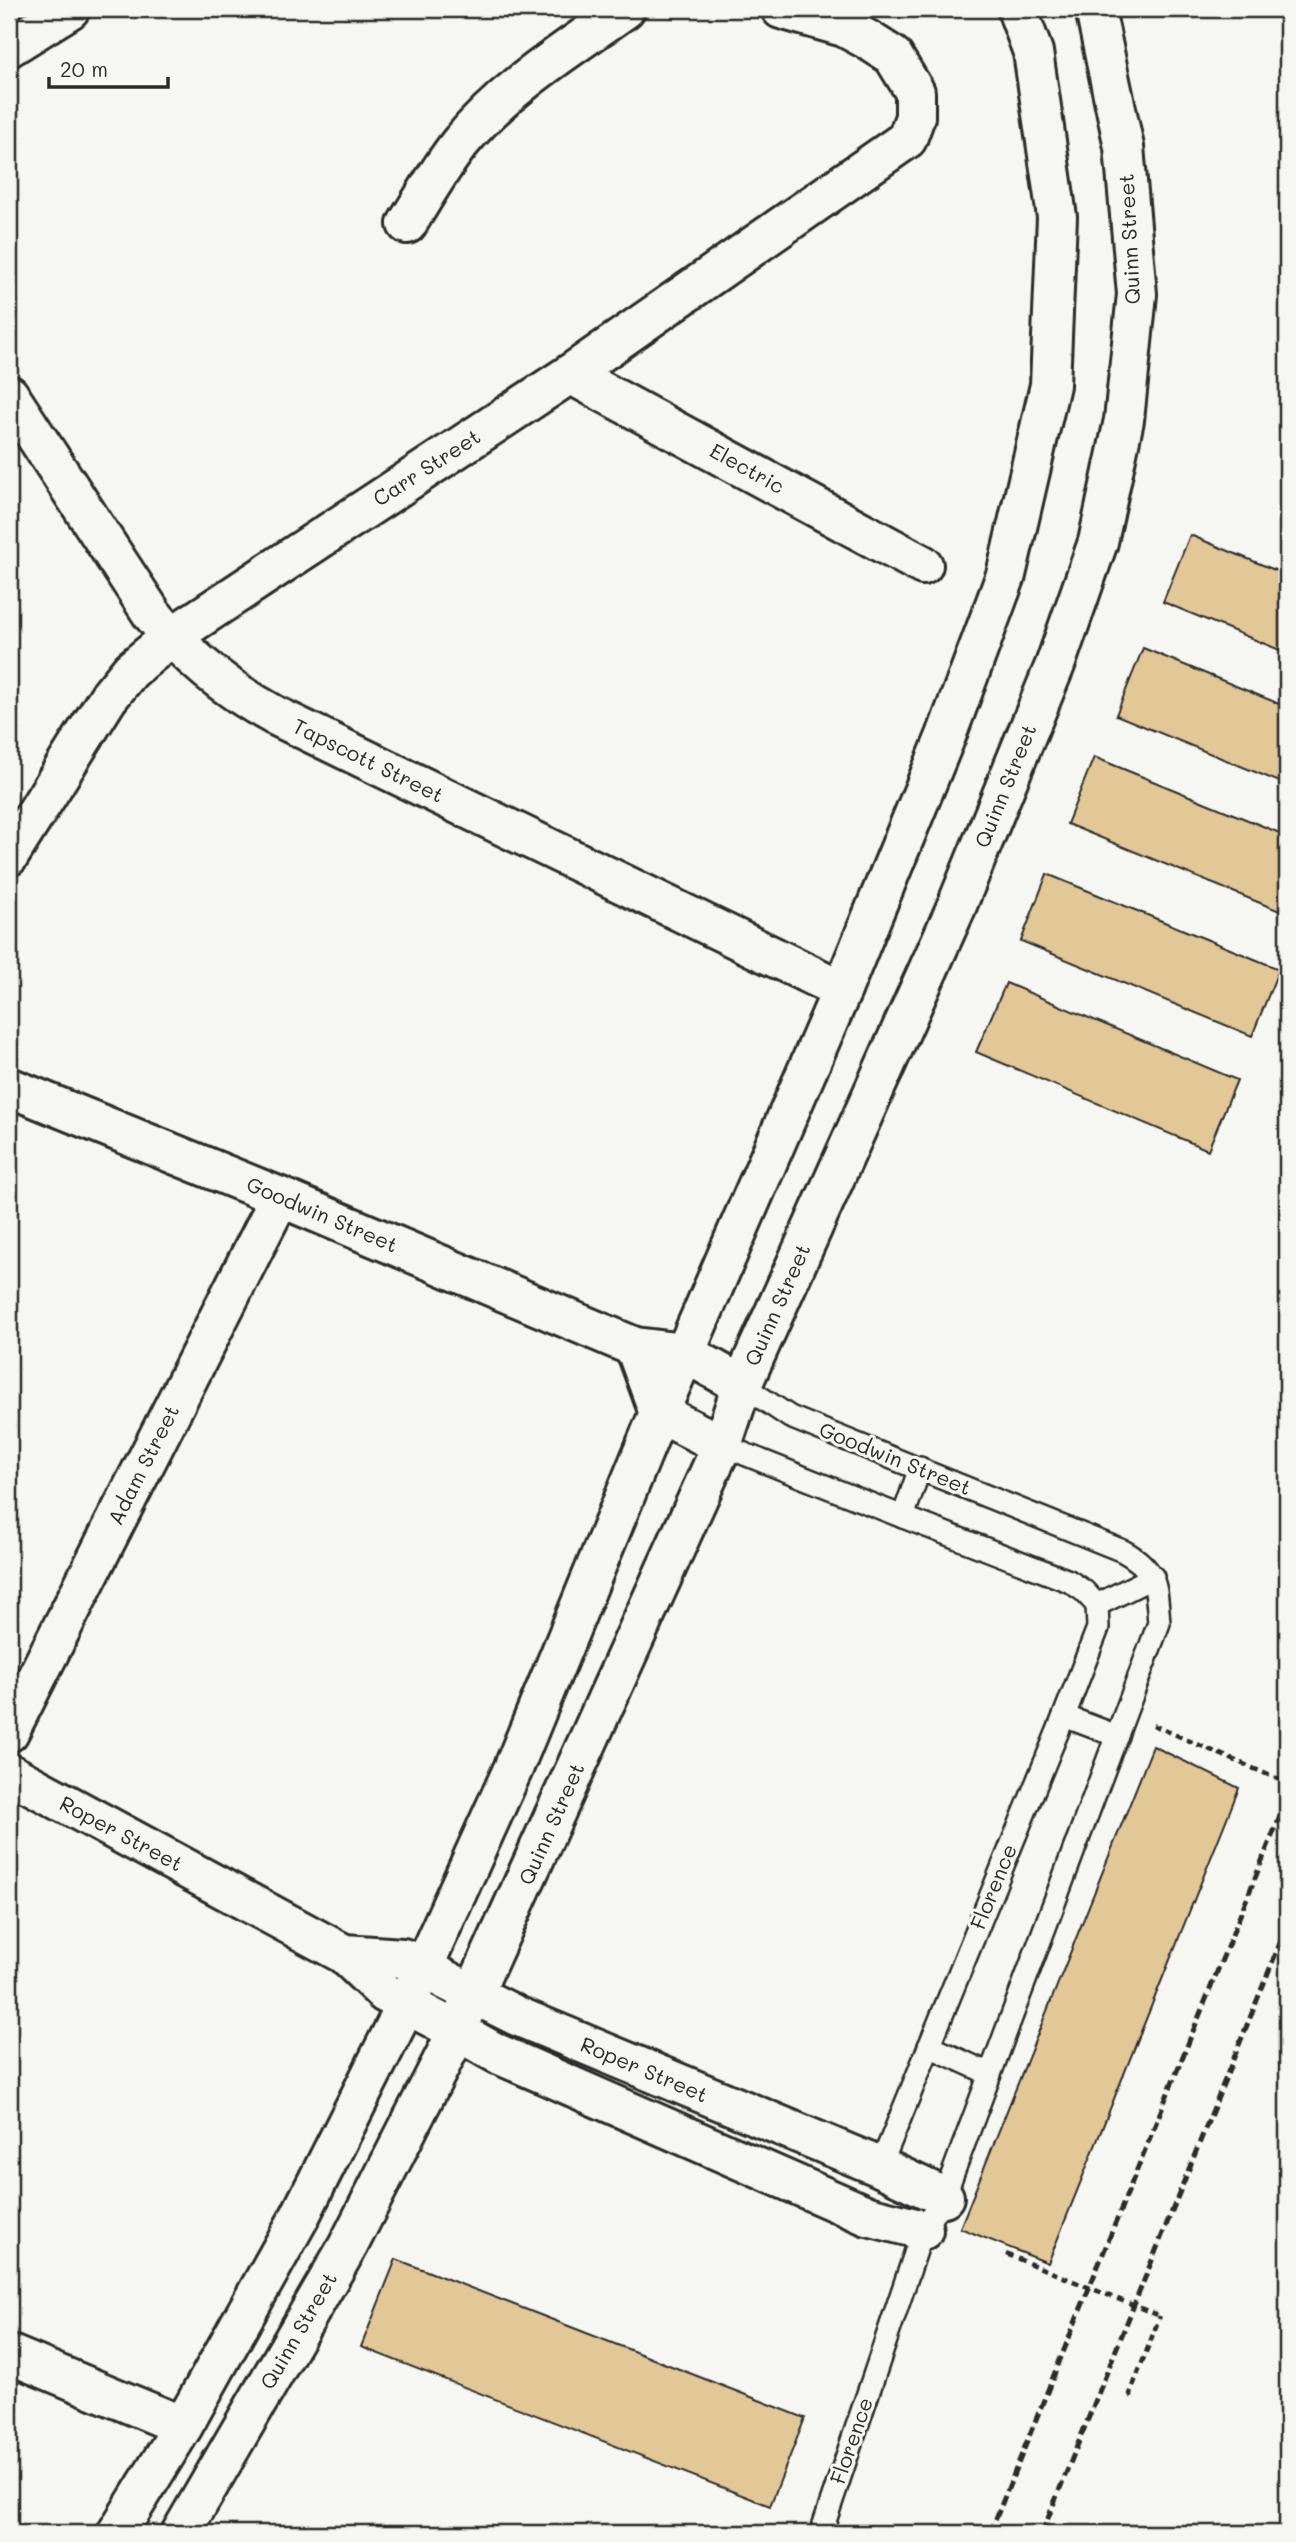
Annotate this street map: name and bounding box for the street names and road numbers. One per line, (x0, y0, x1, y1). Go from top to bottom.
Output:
street label: Quinn Street (1112, 173, 1145, 305)
street label: Carr Street (367, 422, 485, 511)
street label: Electric (706, 436, 790, 499)
street label: Tapscott Street (289, 711, 449, 808)
street label: Quinn Street (968, 720, 1042, 851)
street label: Goodwin Street (243, 1170, 402, 1258)
street label: Quinn Street (738, 1239, 816, 1370)
street label: Adam Street (101, 1400, 184, 1529)
street label: Goodwin Street (816, 1415, 976, 1500)
street label: Quinn Street (512, 1758, 590, 1889)
street label: Roper Street (55, 1789, 188, 1877)
street label: Florence (963, 1840, 1022, 1933)
street label: Roper Street (577, 2030, 712, 2108)
street label: Quinn Street (253, 2267, 342, 2394)
street label: Florence (823, 2394, 878, 2487)

